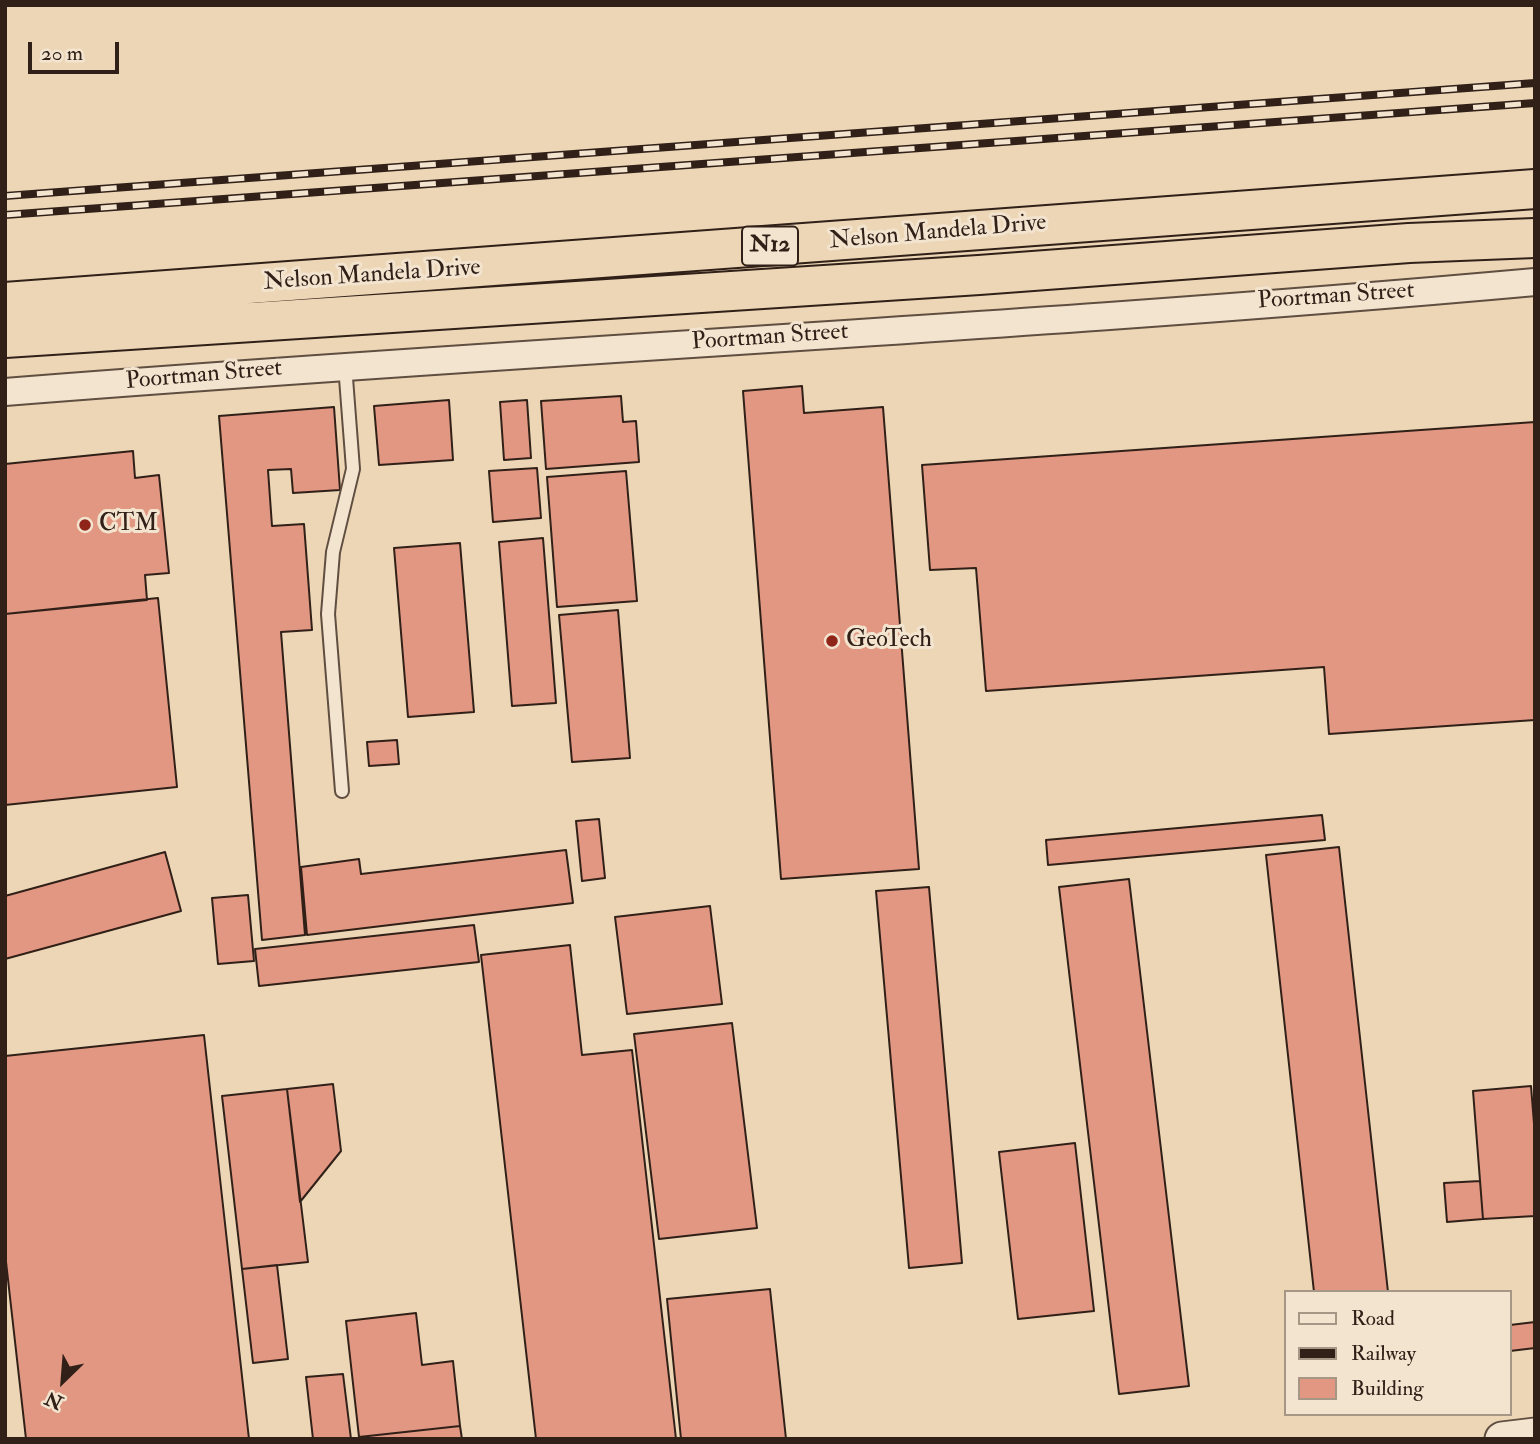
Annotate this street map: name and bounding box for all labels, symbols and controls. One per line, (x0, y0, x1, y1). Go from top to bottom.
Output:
scale bar (32, 28, 122, 72)
text: 20 m (41, 40, 83, 67)
street label: Nelson Mandela Drive (828, 209, 1048, 257)
road number: N12 (742, 227, 798, 266)
street label: Nelson Mandela Drive (263, 254, 481, 298)
street label: Poortman Street (1257, 277, 1415, 317)
street label: Poortman Street (691, 318, 849, 358)
street label: Poortman Street (125, 355, 283, 397)
place label: CTM (99, 511, 158, 539)
marker: CTM (77, 517, 93, 533)
place label: GeoTech (846, 627, 932, 655)
marker: GeoTech (824, 633, 840, 649)
legend (1284, 1290, 1512, 1416)
text: Road (1351, 1305, 1395, 1332)
text: Railway (1351, 1340, 1416, 1367)
north arrow (28, 1346, 98, 1416)
text: Building (1351, 1375, 1424, 1402)
text: N (41, 1386, 67, 1415)

